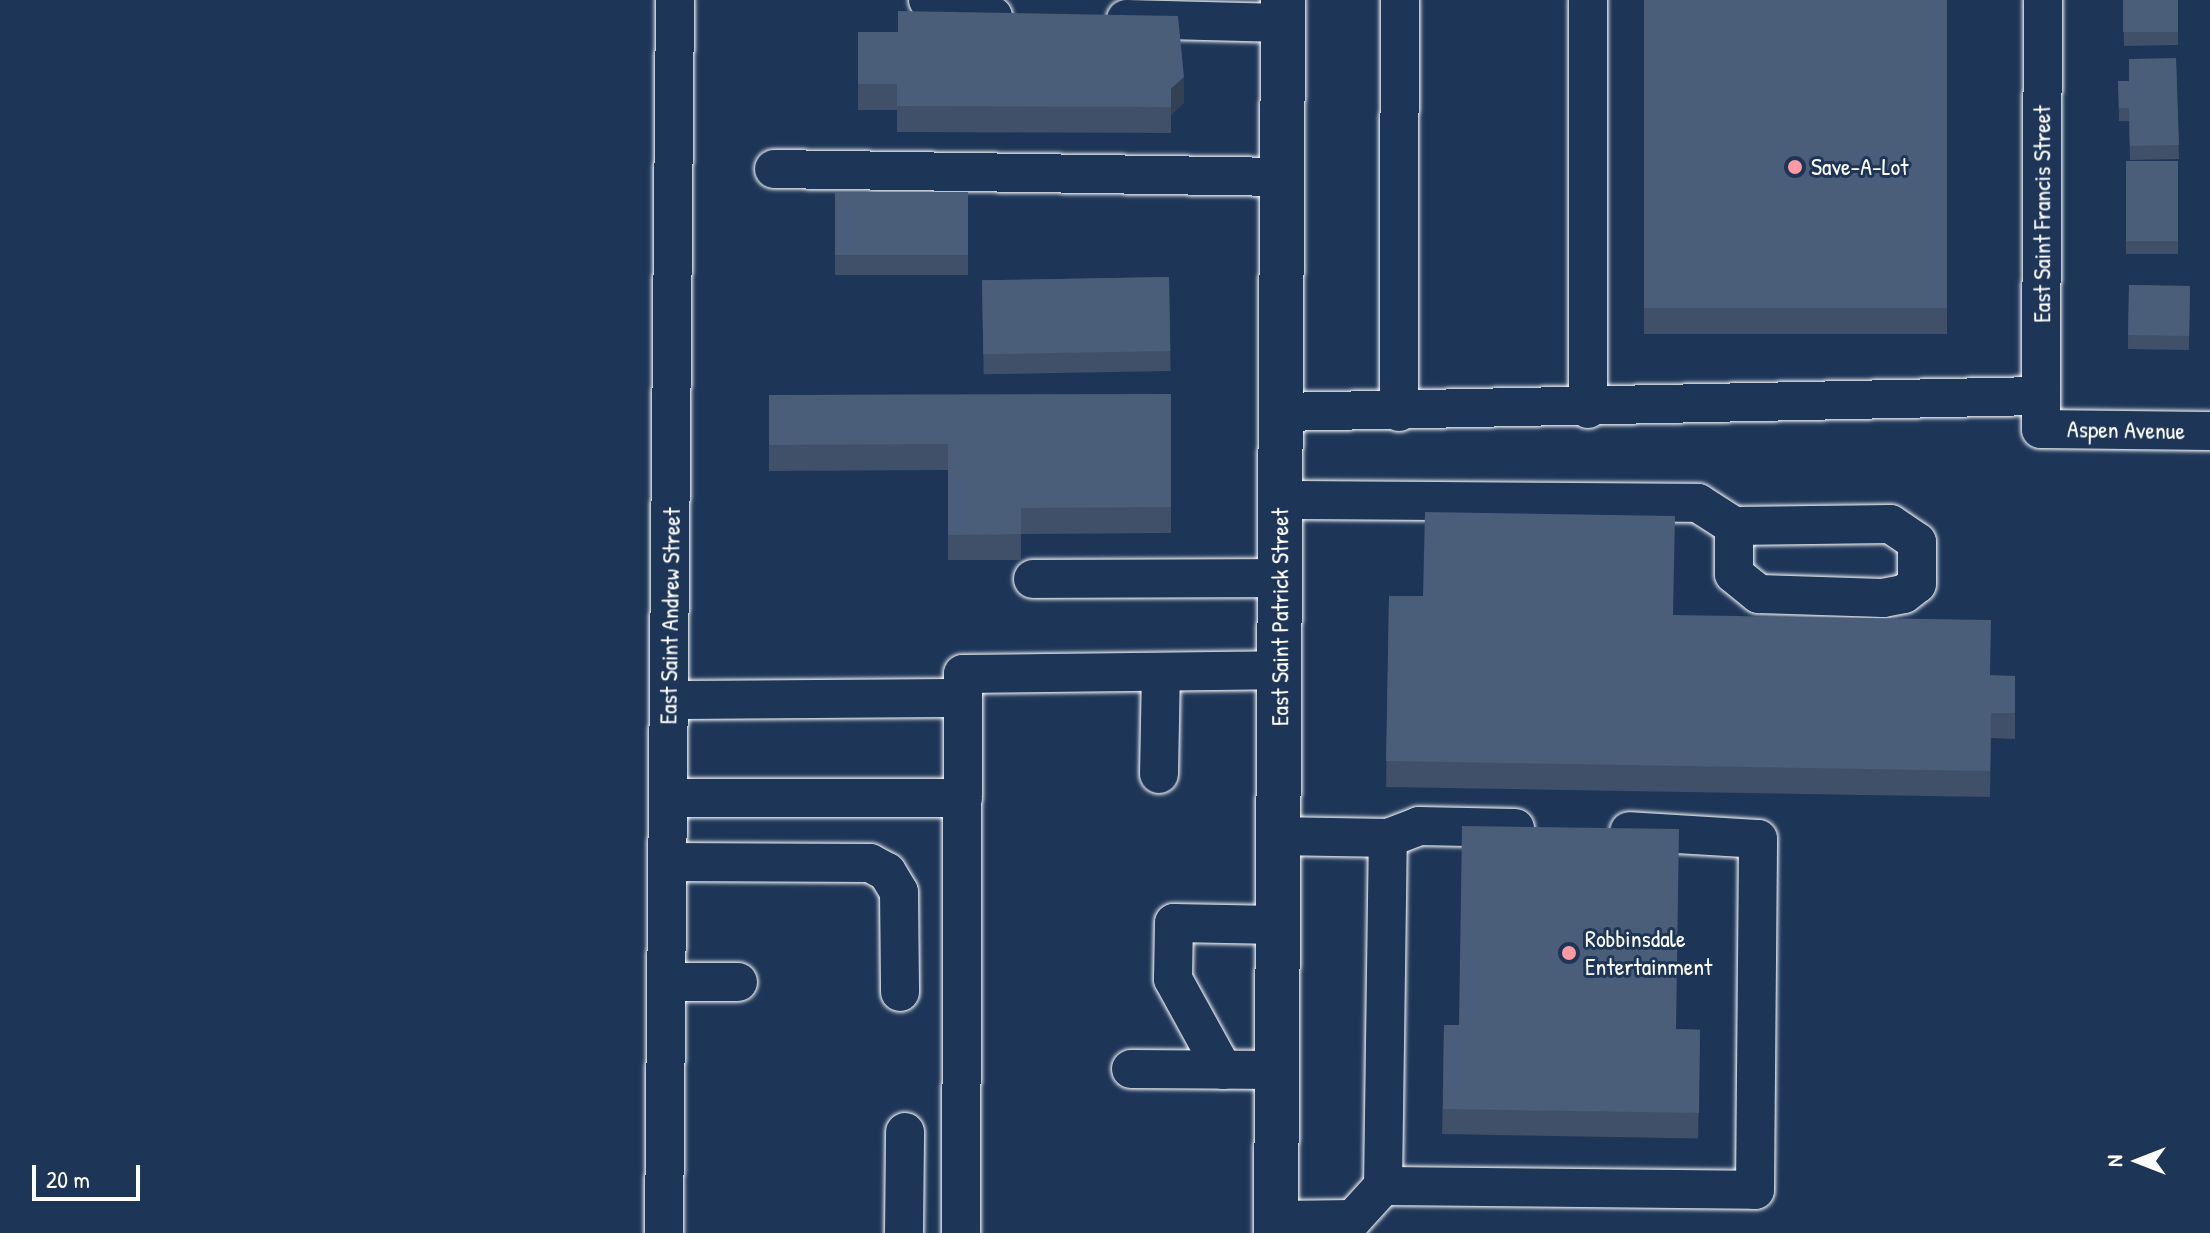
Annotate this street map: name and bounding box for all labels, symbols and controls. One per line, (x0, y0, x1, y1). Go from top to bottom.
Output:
street label: East Saint Francis Street (2028, 105, 2056, 323)
place label: Save-A-Lot (1811, 153, 1909, 181)
marker: Save-A-Lot (1786, 158, 1804, 176)
street label: Aspen Avenue (2067, 415, 2185, 445)
street label: East Saint Andrew Street (654, 507, 686, 725)
street label: East Saint Patrick Street (1266, 508, 1294, 726)
place label: Robbinsdale Entertainment (1585, 925, 1712, 981)
marker: Robbinsdale Entertainment (1560, 944, 1578, 962)
north arrow (2098, 1121, 2178, 1201)
scale bar (36, 1149, 144, 1199)
text: N (2099, 1155, 2129, 1167)
text: 20 m (46, 1163, 90, 1195)

